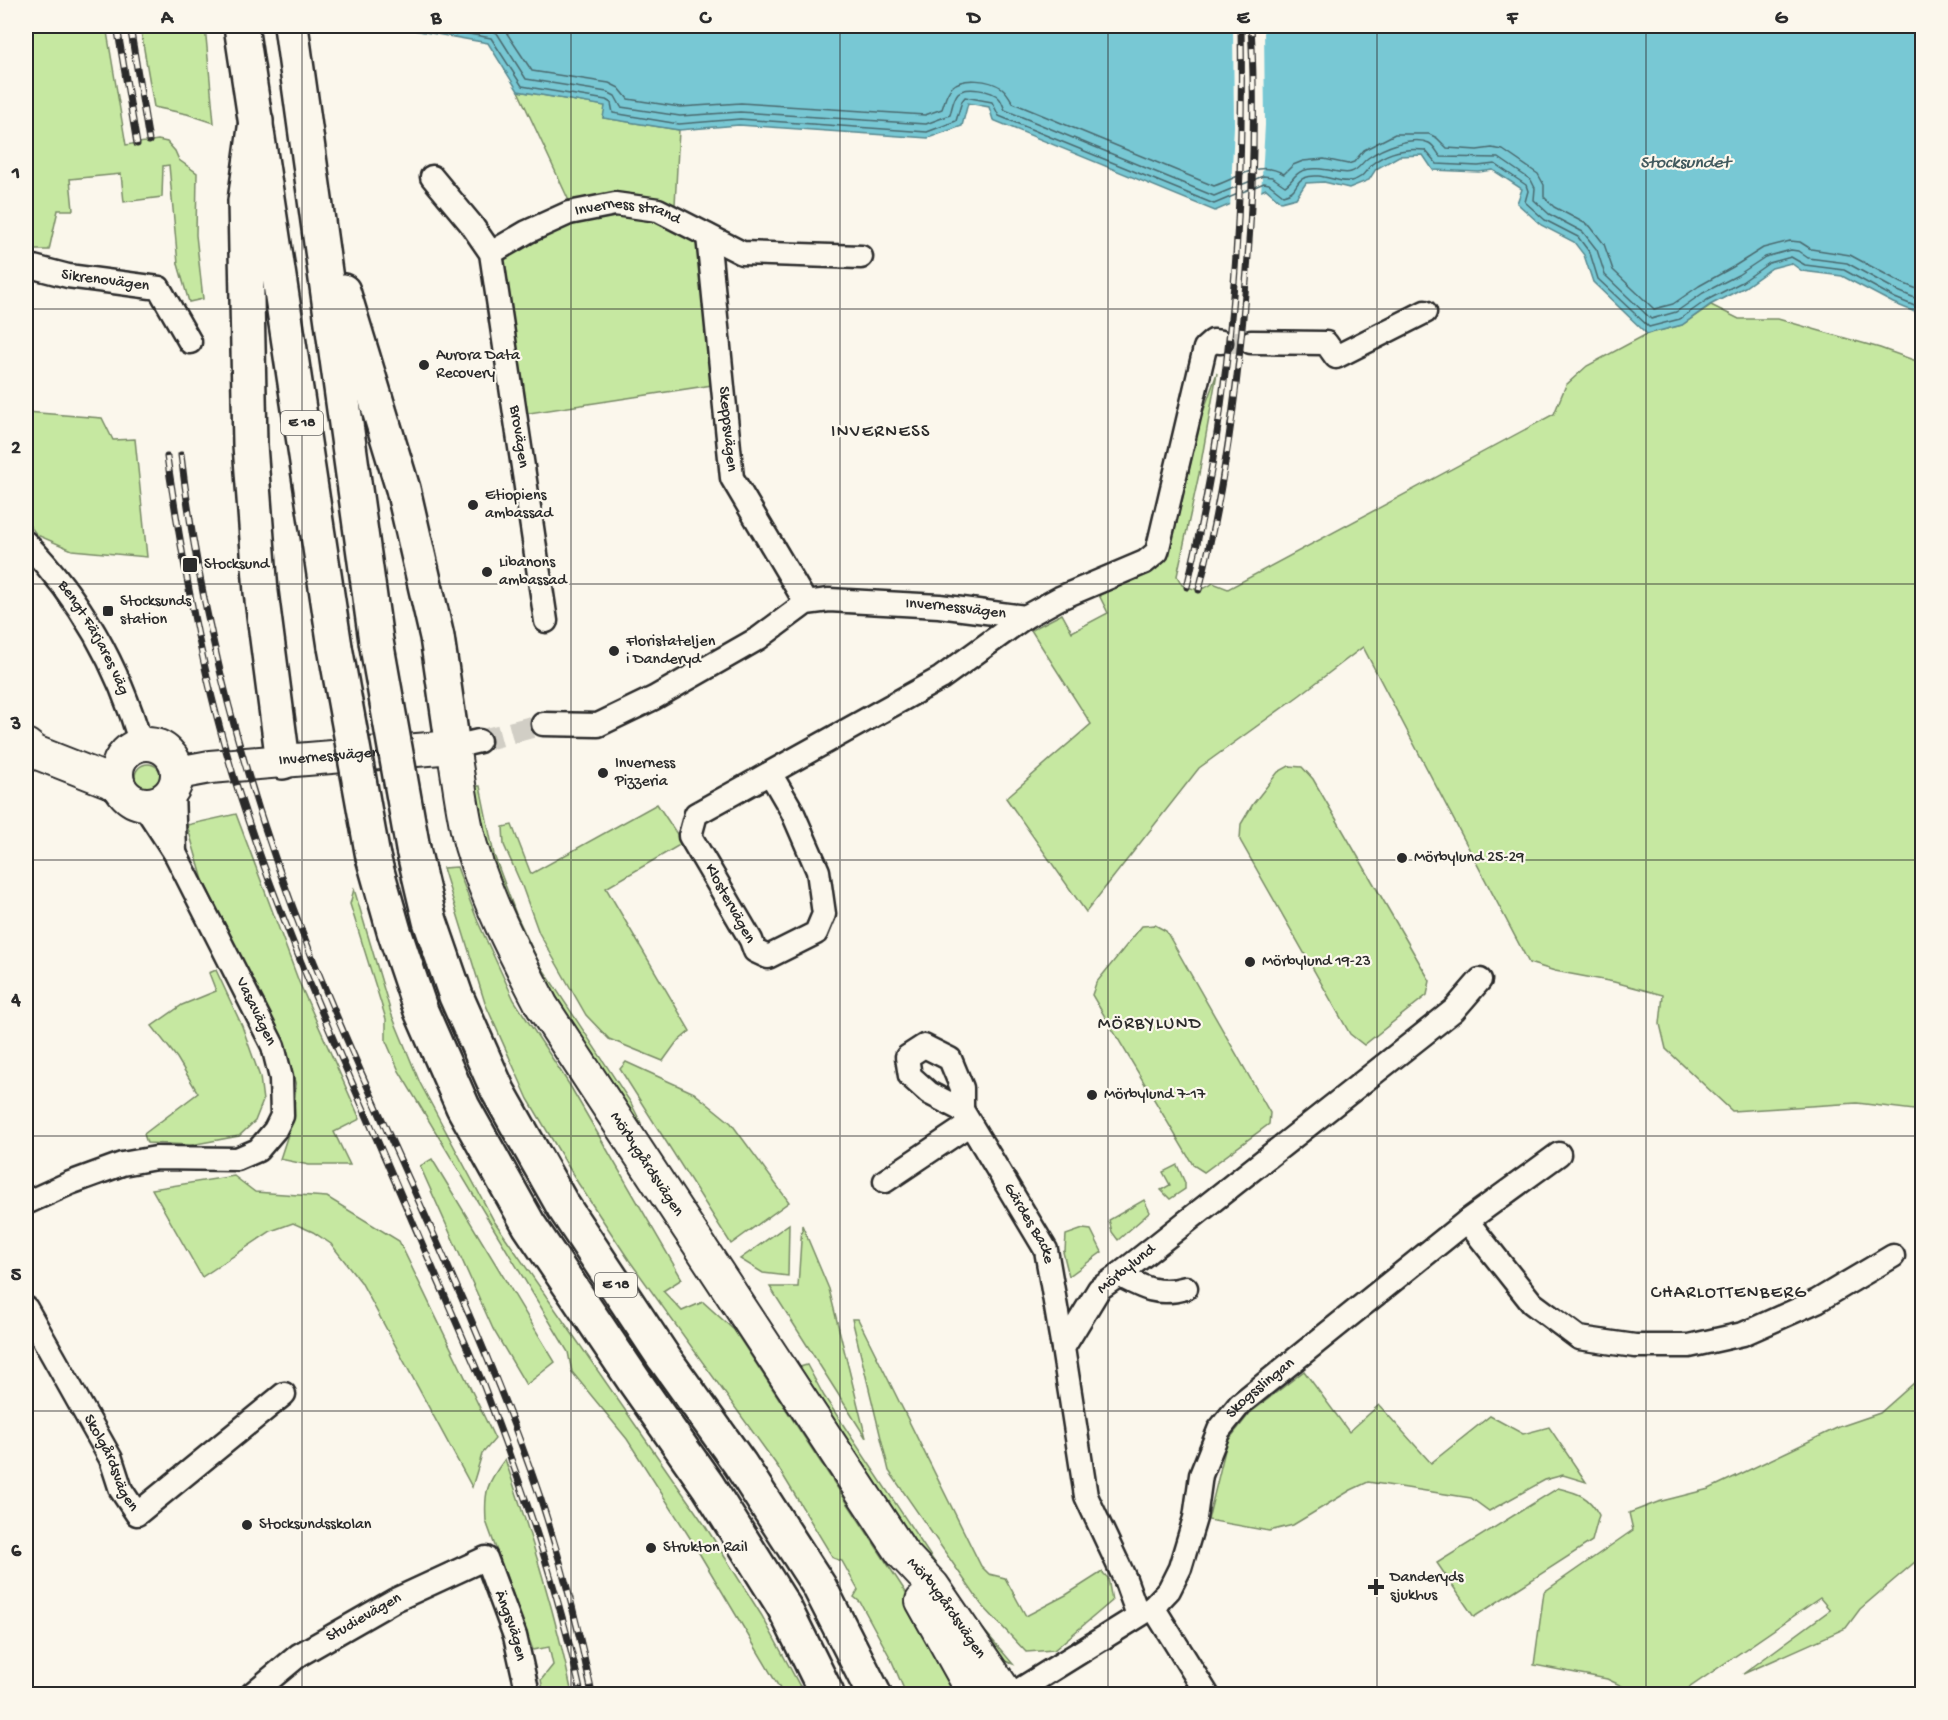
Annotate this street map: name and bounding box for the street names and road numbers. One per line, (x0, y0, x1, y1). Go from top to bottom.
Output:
street label: Inverness strand (573, 195, 685, 230)
street label: Sikrenovägen (59, 265, 151, 296)
street label: Skeppsvägen (713, 386, 741, 473)
street label: Brovägen (504, 403, 533, 470)
road number: E 18 (281, 411, 323, 435)
street label: Bengt Färjares väg (52, 576, 133, 698)
street label: Invernessvägen (905, 595, 1008, 624)
street label: Invernessvägen (278, 744, 381, 771)
street label: Klostervägen (699, 861, 759, 947)
street label: Vasavägen (230, 974, 280, 1050)
street label: Mörbygårdsvägen (605, 1109, 688, 1221)
street label: Gärdes Backe (999, 1180, 1058, 1266)
street label: Mörbylund (1094, 1240, 1161, 1299)
road number: E 18 (595, 1273, 637, 1297)
street label: Skogsslingan (1222, 1354, 1299, 1423)
street label: Skolgårdsvägen (78, 1411, 143, 1516)
street label: Mörbygårdsvägen (902, 1554, 990, 1663)
street label: Ängsvägen (489, 1588, 530, 1663)
street label: Studievägen (323, 1589, 405, 1647)

